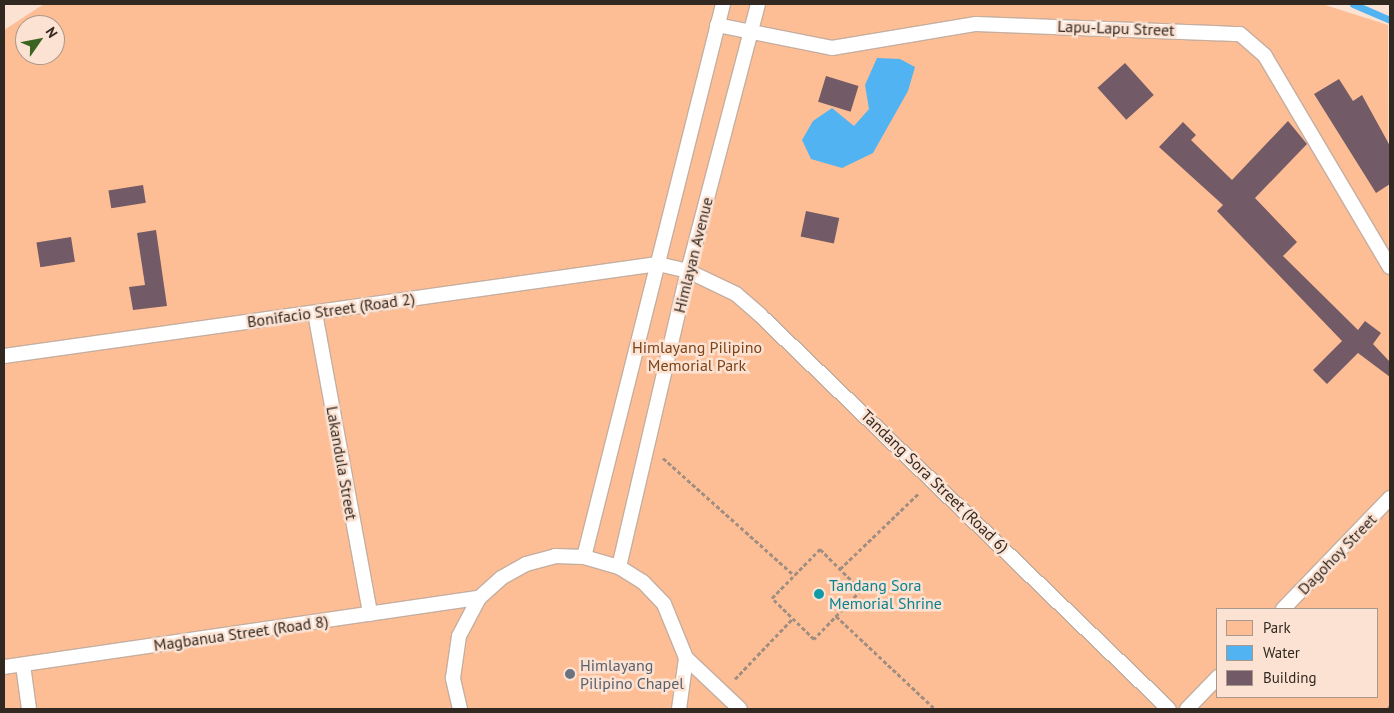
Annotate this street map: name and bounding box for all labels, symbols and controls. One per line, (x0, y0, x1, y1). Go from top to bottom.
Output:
north arrow (15, 15, 65, 65)
street label: Lapu-Lapu Street (1057, 16, 1175, 40)
text: N (42, 24, 62, 41)
street label: Himlayan Avenue (669, 195, 717, 315)
street label: Bonifacio Street (Road 2) (246, 289, 416, 331)
park label: Himlayang Pilipino Memorial Park (632, 337, 762, 375)
street label: Lakandula Street (323, 405, 361, 521)
street label: Tandang Sora Street (Road 6) (857, 405, 1013, 557)
street label: Dagohoy Street (1294, 509, 1380, 599)
place label: Tandang Sora Memorial Shrine (829, 575, 942, 613)
marker: Tandang Sora Memorial Shrine (813, 588, 825, 600)
legend (1216, 608, 1379, 698)
street label: Magbanua Street (Road 8) (152, 611, 330, 655)
text: Park (1263, 618, 1291, 637)
text: Water (1263, 643, 1300, 662)
place label: Himlayang Pilipino Chapel (580, 655, 684, 693)
marker: Himlayang Pilipino Chapel (564, 668, 576, 680)
text: Building (1263, 668, 1317, 687)

